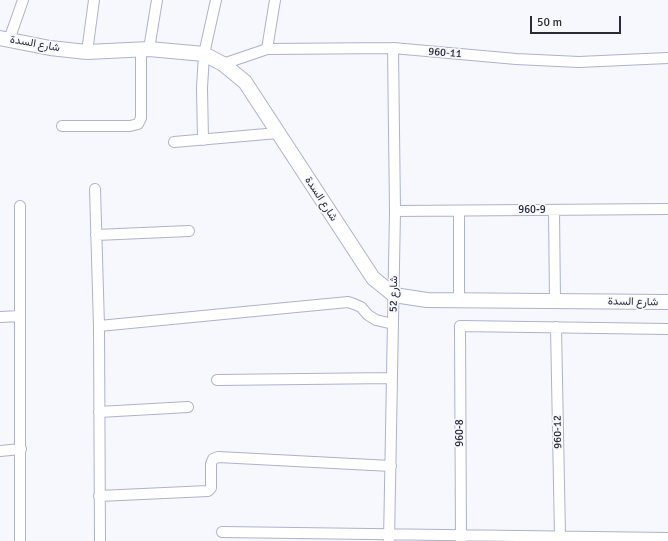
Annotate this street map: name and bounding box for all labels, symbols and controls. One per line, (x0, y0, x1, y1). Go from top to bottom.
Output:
scale bar (532, 8, 623, 34)
text: 50 m (537, 15, 562, 30)
street label: شارع السدة (9, 33, 61, 55)
street label: 960-11 (428, 45, 462, 61)
street label: شارع السدة (302, 174, 340, 224)
street label: 960-9 (518, 203, 546, 217)
street label: شارع 52 (387, 276, 401, 312)
street label: شارع السدة (608, 295, 658, 309)
street label: 960-12 (551, 415, 565, 449)
street label: 960-8 (453, 419, 467, 447)

